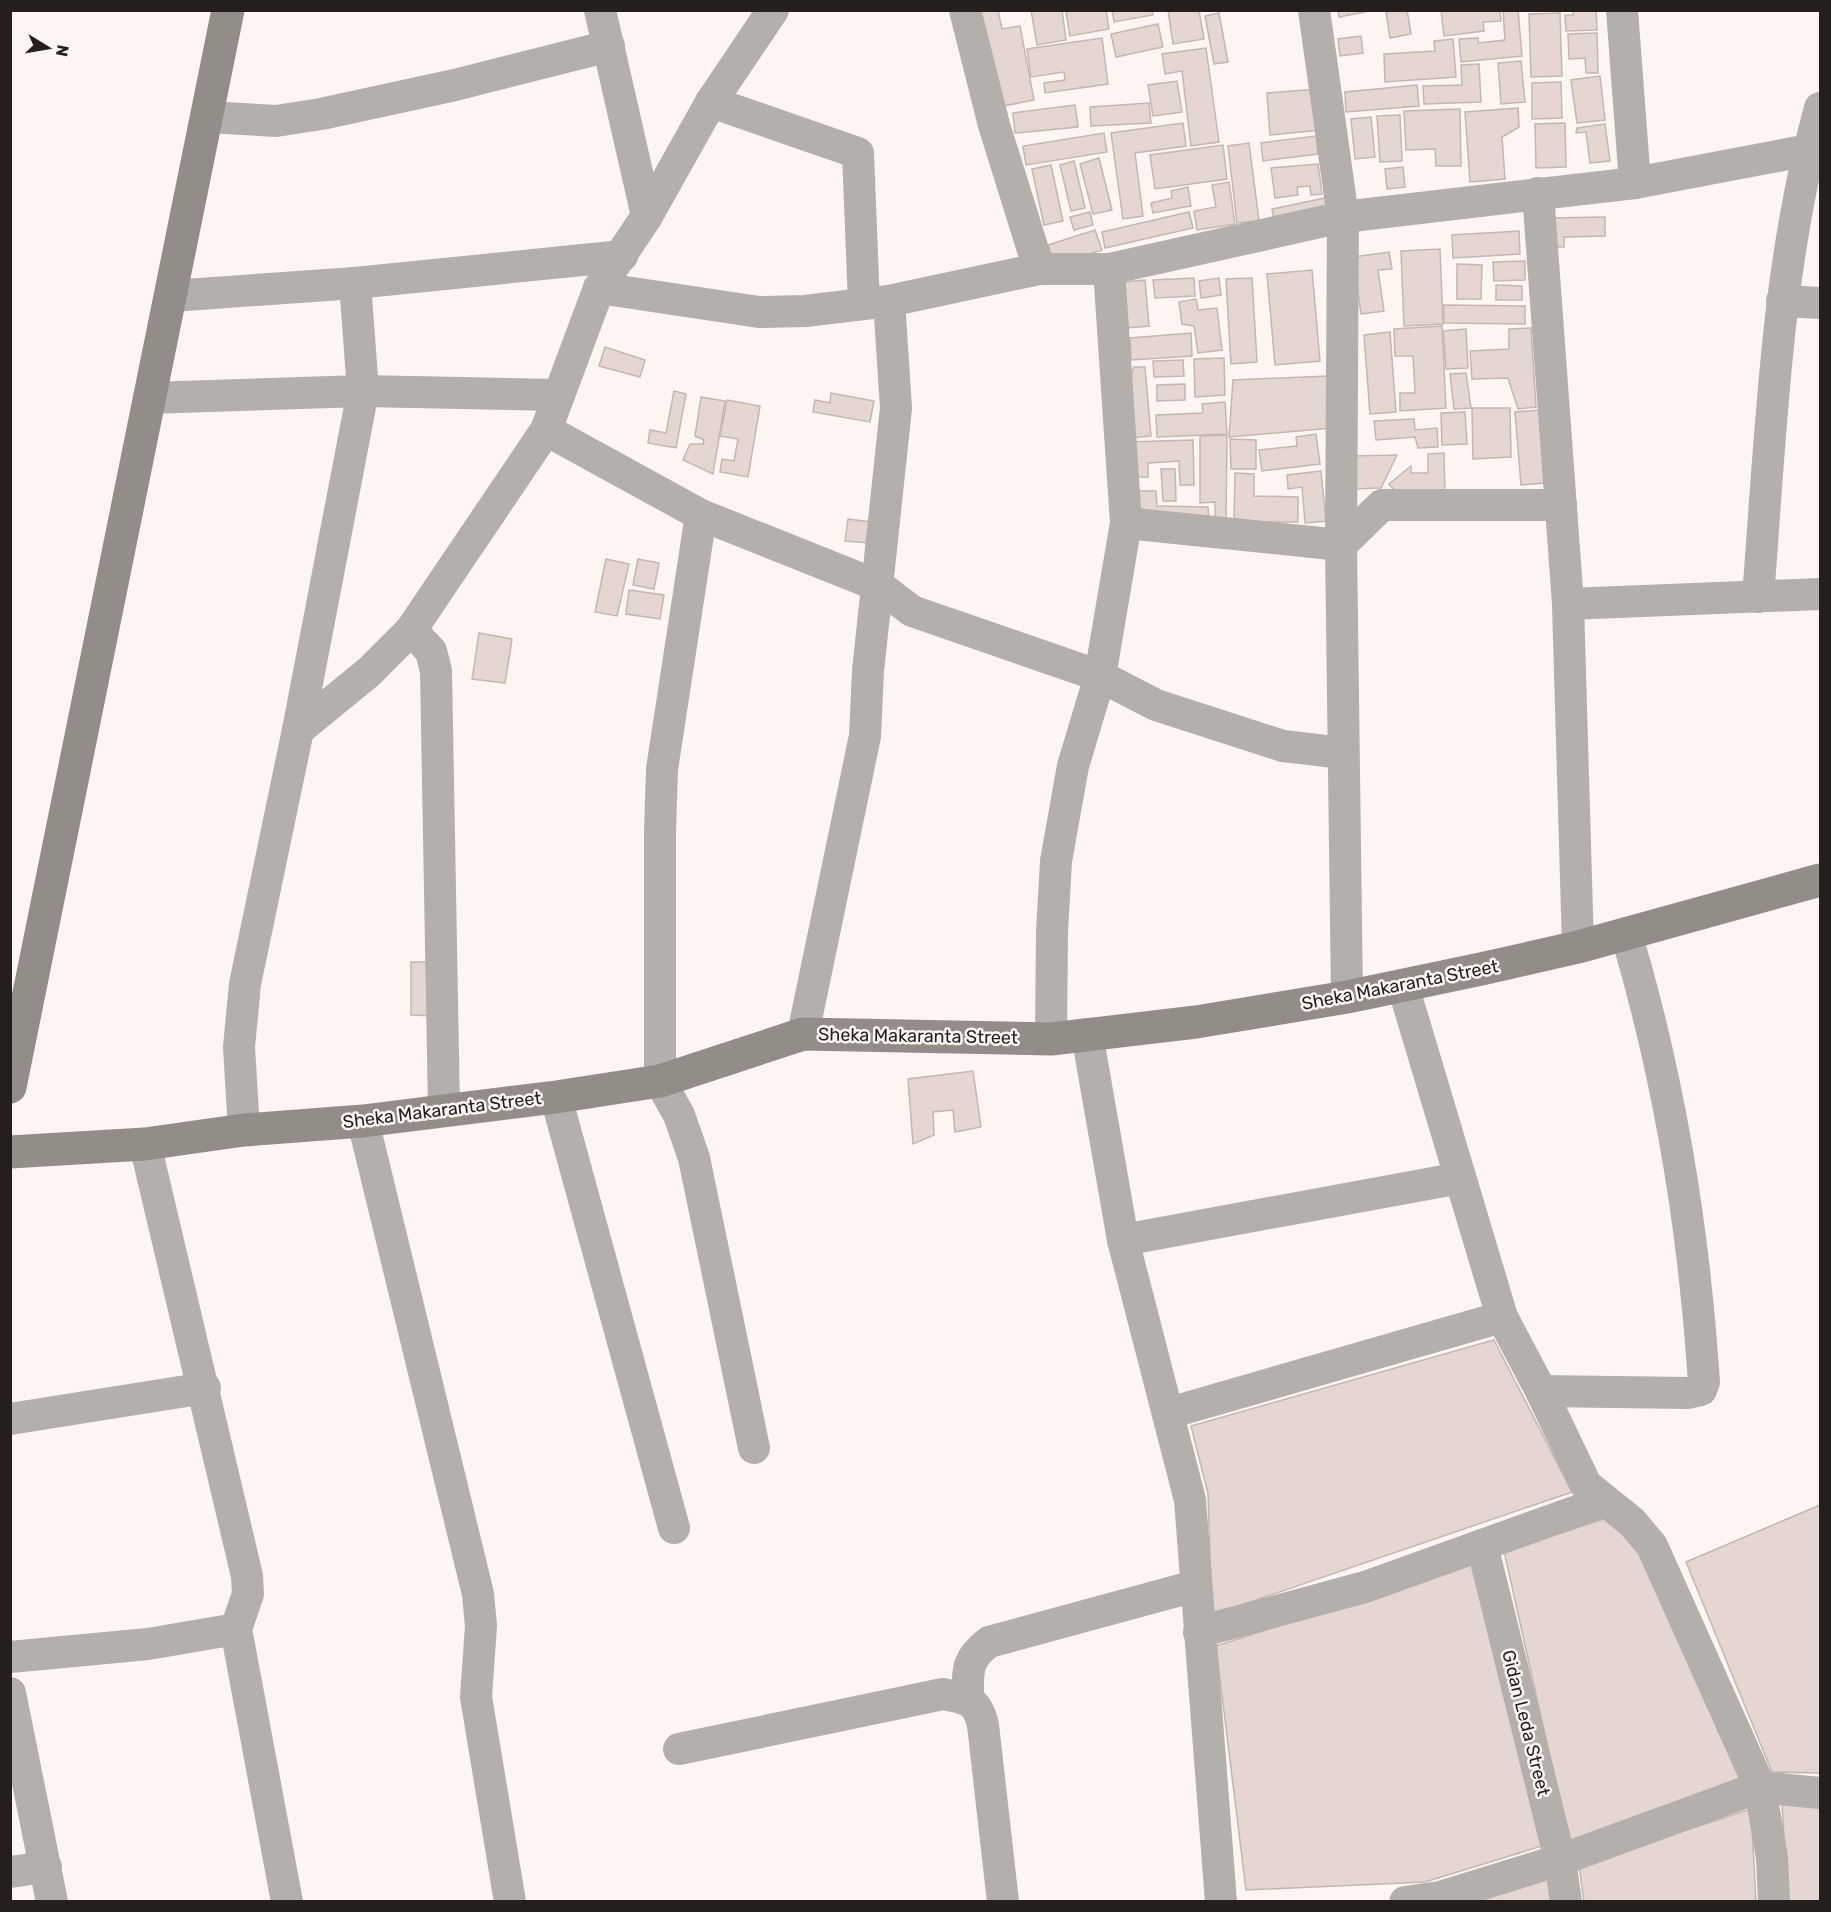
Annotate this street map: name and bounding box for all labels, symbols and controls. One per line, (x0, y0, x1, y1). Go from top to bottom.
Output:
north arrow (18, 18, 78, 78)
text: N (52, 43, 73, 58)
street label: Sheka Makaranta Street (1300, 955, 1500, 1015)
street label: Sheka Makaranta Street (818, 1023, 1018, 1049)
street label: Sheka Makaranta Street (342, 1087, 542, 1133)
street label: Gidan Leda Street (1497, 1648, 1555, 1798)

